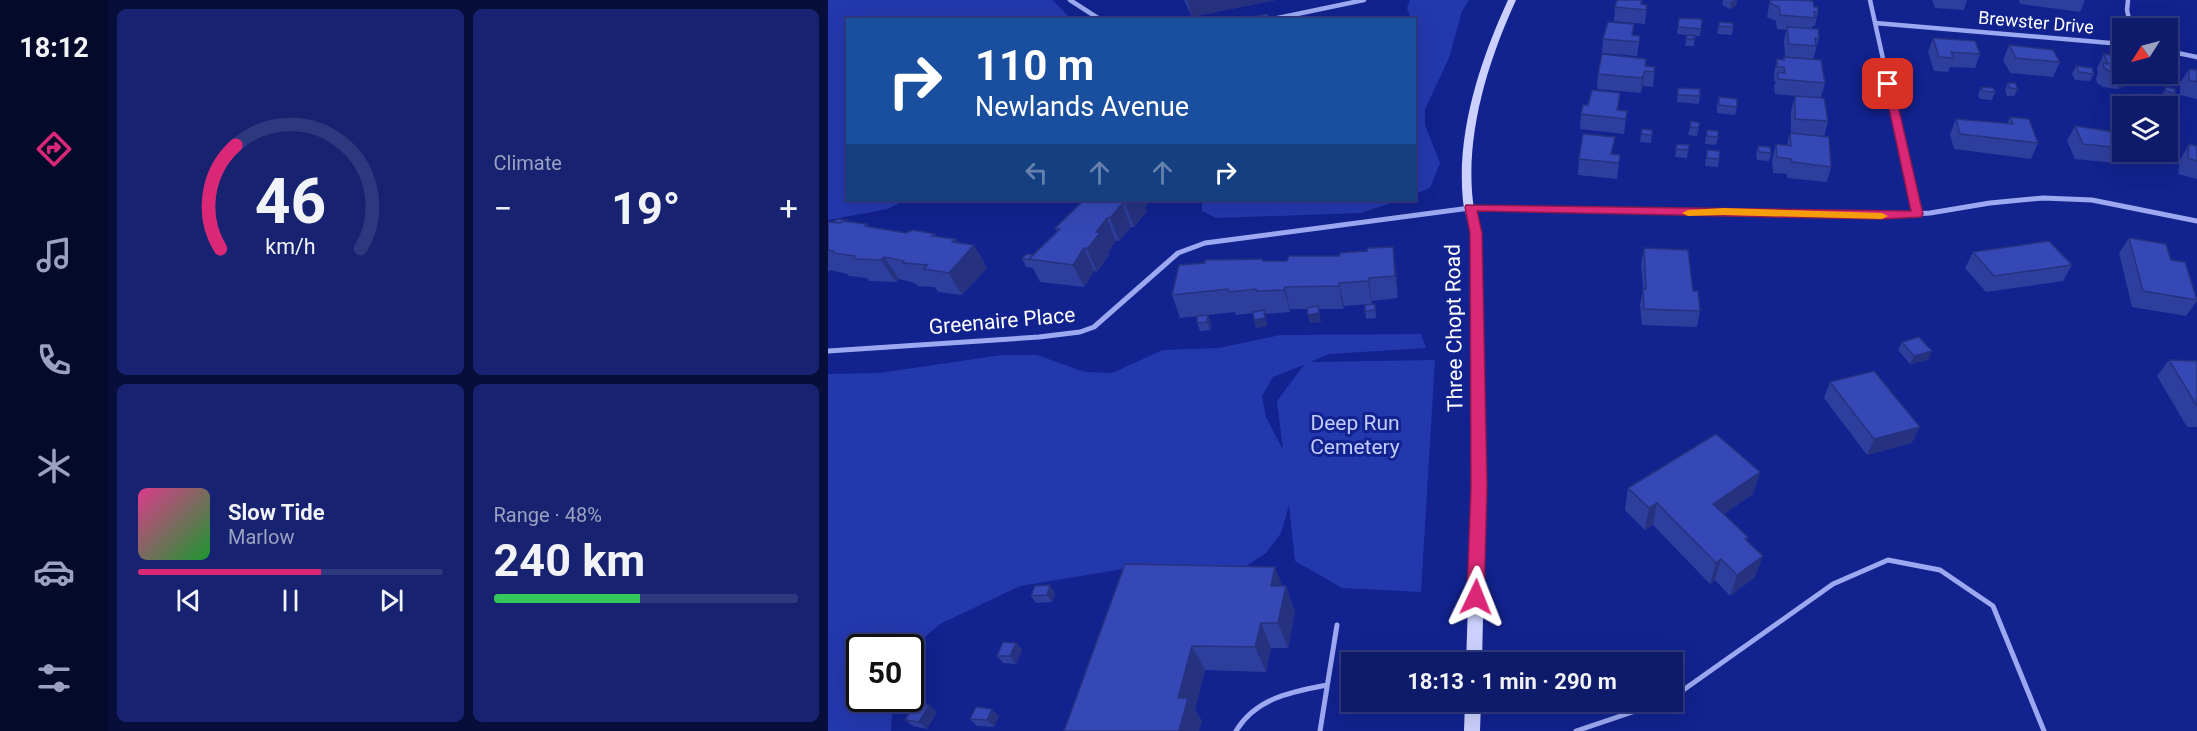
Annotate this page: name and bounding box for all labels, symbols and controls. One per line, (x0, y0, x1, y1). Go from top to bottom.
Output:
street label: Brewster Drive (1977, 6, 2095, 38)
north arrow (2112, 18, 2178, 84)
map controls (2112, 18, 2178, 162)
text: 18:12 (19, 32, 89, 64)
text: 110 m (975, 41, 1094, 90)
icon: right (876, 42, 954, 120)
pin (1862, 58, 1913, 109)
icon: arrive (1871, 67, 1904, 100)
text: Newlands Avenue (975, 91, 1189, 123)
button: layers (2112, 96, 2178, 162)
icon: directions (33, 128, 75, 170)
text: Climate (494, 151, 562, 175)
icon: left (1020, 156, 1053, 189)
icon: ahead (1083, 156, 1116, 189)
icon: ahead (1146, 156, 1179, 189)
icon: right (1209, 156, 1242, 189)
text: 46 (254, 165, 326, 238)
text: 19° (611, 182, 680, 235)
text: − (494, 189, 512, 228)
text: + (779, 189, 798, 228)
icon: music (33, 234, 75, 276)
text: km/h (265, 234, 315, 259)
street label: Three Chopt Road (1441, 244, 1467, 412)
street label: Greenaire Place (928, 303, 1076, 339)
icon: phone (33, 339, 75, 381)
park label: Deep Run Cemetery (1310, 411, 1400, 459)
icon: climate (33, 445, 75, 487)
text: Slow Tide (228, 500, 325, 525)
text: Range · 48% (494, 503, 602, 527)
text: Marlow (228, 525, 294, 549)
text: 240 km (494, 534, 645, 587)
icon: car (33, 551, 75, 593)
position arrow (1444, 565, 1508, 629)
icon: previous (172, 584, 205, 617)
icon: pause (274, 584, 307, 617)
icon: next (375, 584, 408, 617)
speed limit sign: 50 (846, 634, 924, 712)
icon: filters (33, 657, 75, 699)
text: 18:13 · 1 min · 290 m (1407, 669, 1617, 694)

